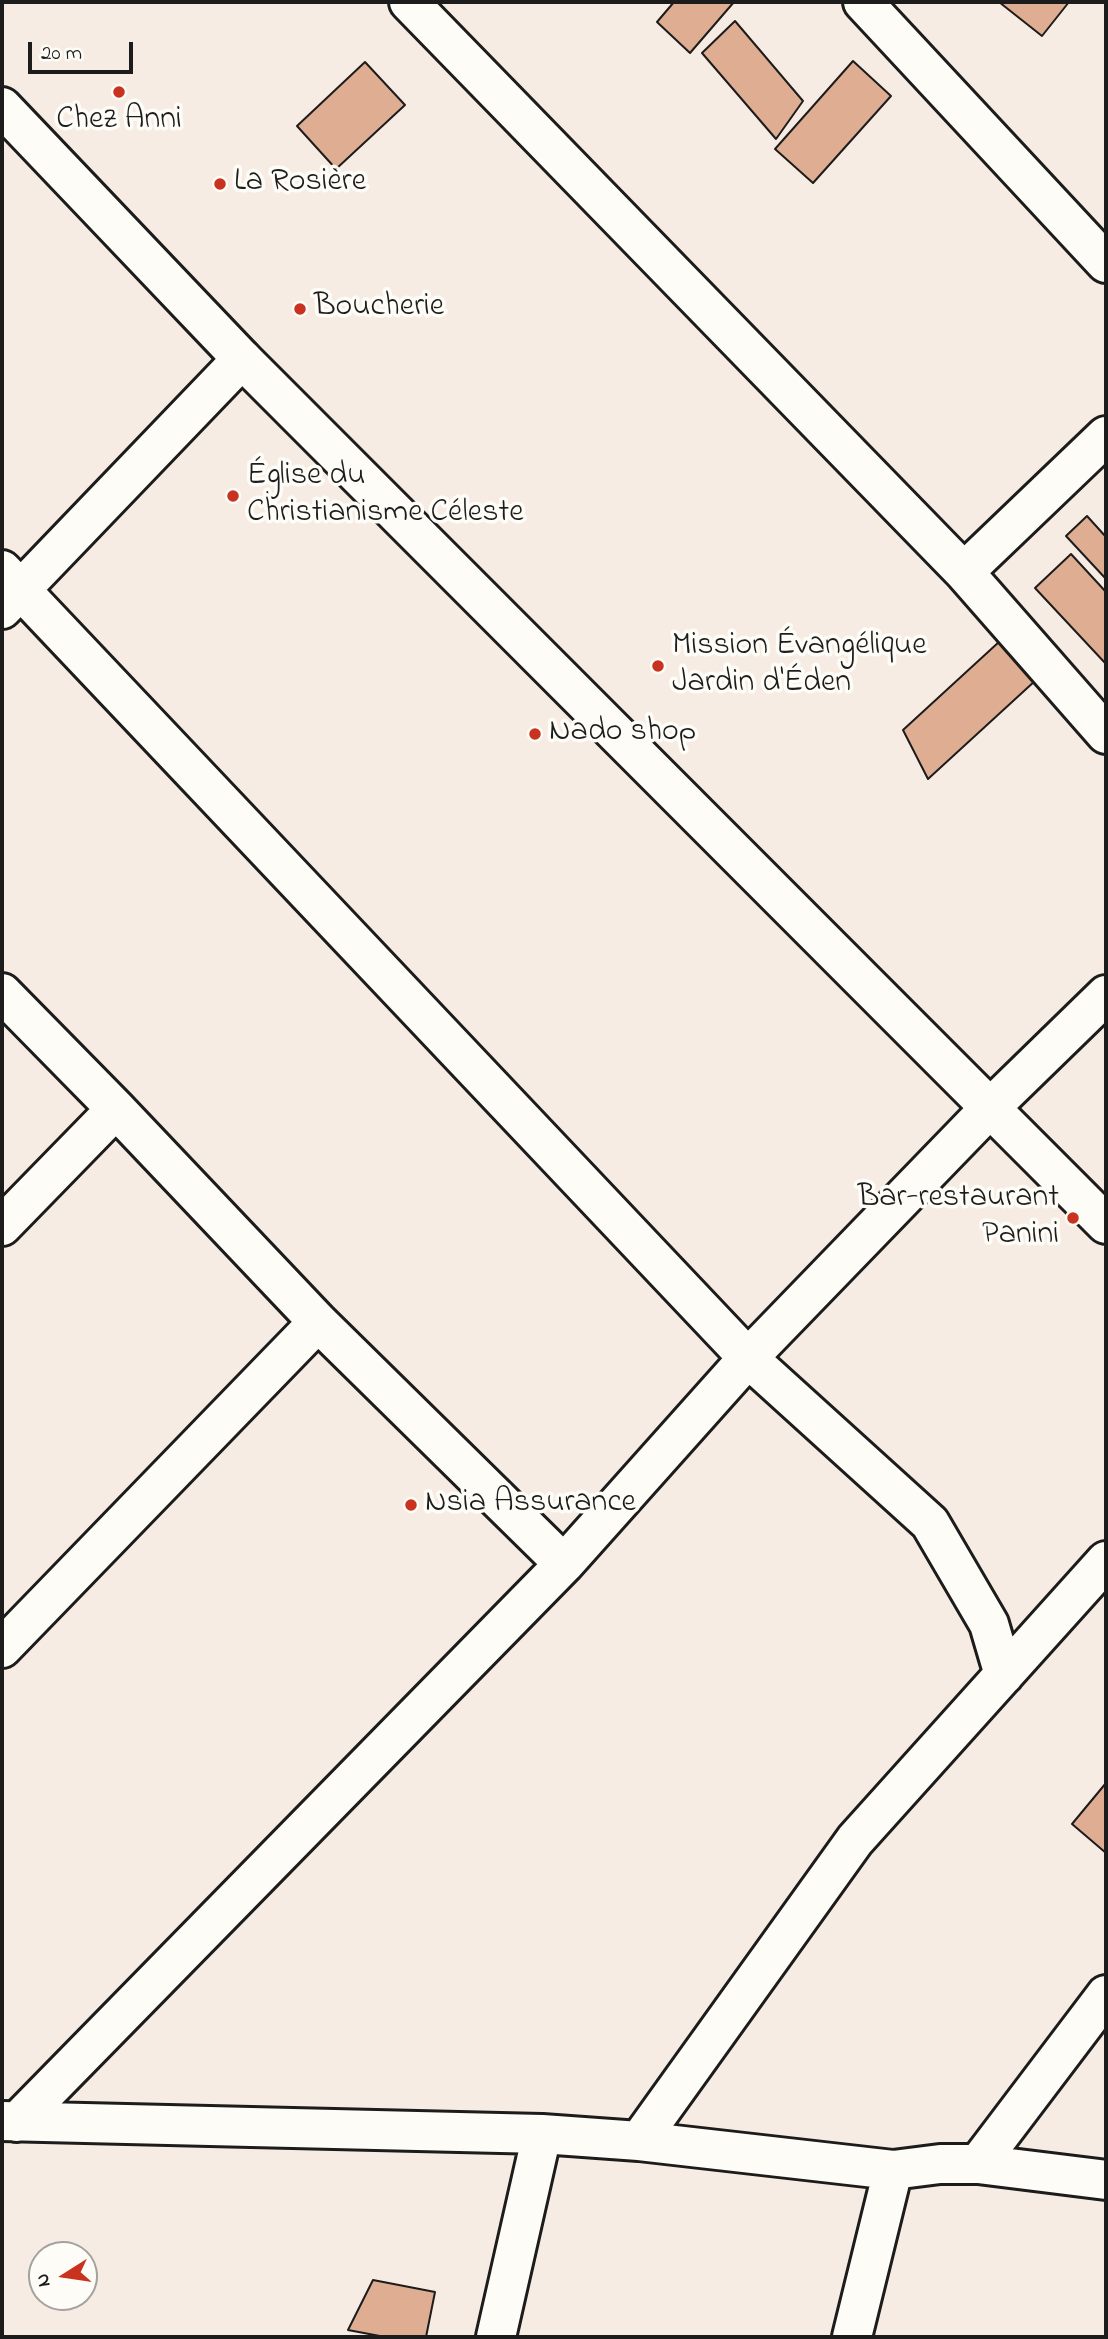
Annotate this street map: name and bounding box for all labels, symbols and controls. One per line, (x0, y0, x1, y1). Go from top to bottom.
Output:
scale bar (32, 28, 136, 72)
text: 20 m (41, 39, 82, 69)
marker: Chez Anni (111, 84, 127, 100)
place label: Chez Anni (56, 103, 182, 141)
place label: La Rosière (234, 165, 366, 203)
marker: La Rosière (212, 176, 228, 192)
place label: Boucherie (314, 290, 444, 328)
marker: Boucherie (292, 301, 308, 317)
place label: Église du Christianisme Céleste (247, 459, 524, 534)
marker: Église du Christianisme Céleste (225, 488, 241, 504)
place label: Mission Évangélique Jardin d'Éden (672, 629, 926, 704)
marker: Mission Évangélique Jardin d'Éden (650, 658, 666, 674)
place label: Nado shop (549, 715, 696, 753)
marker: Nado shop (527, 726, 543, 742)
place label: Bar-restaurant Panini (858, 1181, 1059, 1256)
marker: Bar-restaurant Panini (1065, 1210, 1081, 1226)
place label: Nsia Assurance (425, 1486, 636, 1524)
marker: Nsia Assurance (403, 1497, 419, 1513)
north arrow (28, 2241, 98, 2311)
text: N (29, 2271, 58, 2289)

